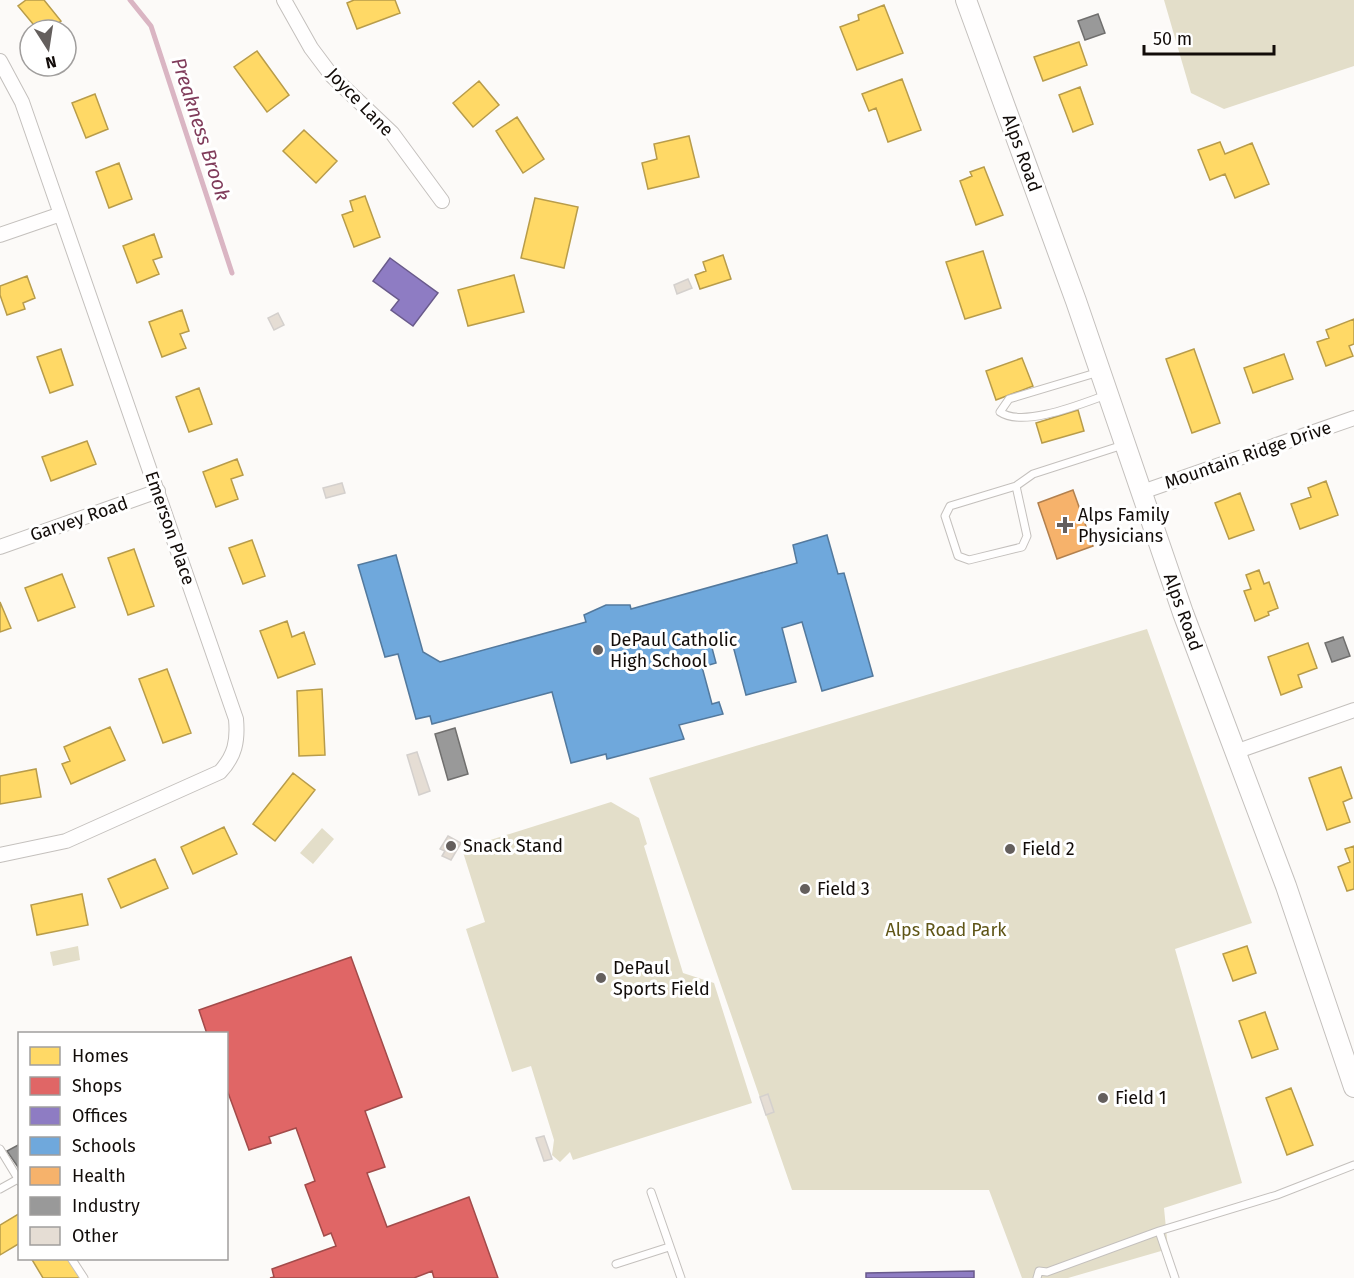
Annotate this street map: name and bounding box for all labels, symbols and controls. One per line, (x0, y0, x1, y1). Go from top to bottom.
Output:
north arrow (18, 18, 78, 78)
scale bar (1144, 18, 1274, 56)
text: 50 m (1153, 28, 1192, 50)
text: N (44, 52, 58, 73)
water label: Preakness Brook (167, 54, 235, 204)
street label: Joyce Lane (322, 63, 398, 141)
street label: Alps Road (998, 111, 1046, 195)
street label: Mountain Ridge Drive (1162, 416, 1334, 494)
street label: Emerson Place (140, 468, 200, 588)
street label: Garvey Road (27, 492, 131, 546)
place label: Alps Family Physicians (1078, 504, 1170, 547)
marker: Alps Family Physicians (1056, 516, 1074, 534)
street label: Alps Road (1159, 570, 1207, 654)
place label: DePaul Catholic High School (610, 629, 738, 672)
marker: DePaul Catholic High School (591, 643, 605, 657)
place label: Snack Stand (463, 835, 563, 857)
place label: Field 2 (1022, 838, 1075, 860)
marker: Snack Stand (444, 839, 458, 853)
marker: Field 2 (1003, 842, 1017, 856)
place label: Field 3 (817, 878, 870, 900)
marker: Field 3 (798, 882, 812, 896)
park label: Alps Road Park (885, 919, 1007, 941)
place label: DePaul Sports Field (613, 957, 710, 1000)
marker: DePaul Sports Field (594, 971, 608, 985)
legend (18, 1032, 228, 1260)
text: Homes (72, 1045, 128, 1067)
text: Shops (72, 1075, 122, 1097)
place label: Field 1 (1115, 1087, 1167, 1109)
marker: Field 1 (1096, 1091, 1110, 1105)
text: Offices (72, 1105, 127, 1127)
text: Schools (72, 1135, 136, 1157)
text: Health (72, 1165, 126, 1187)
text: Industry (72, 1195, 140, 1217)
text: Other (72, 1225, 118, 1247)

